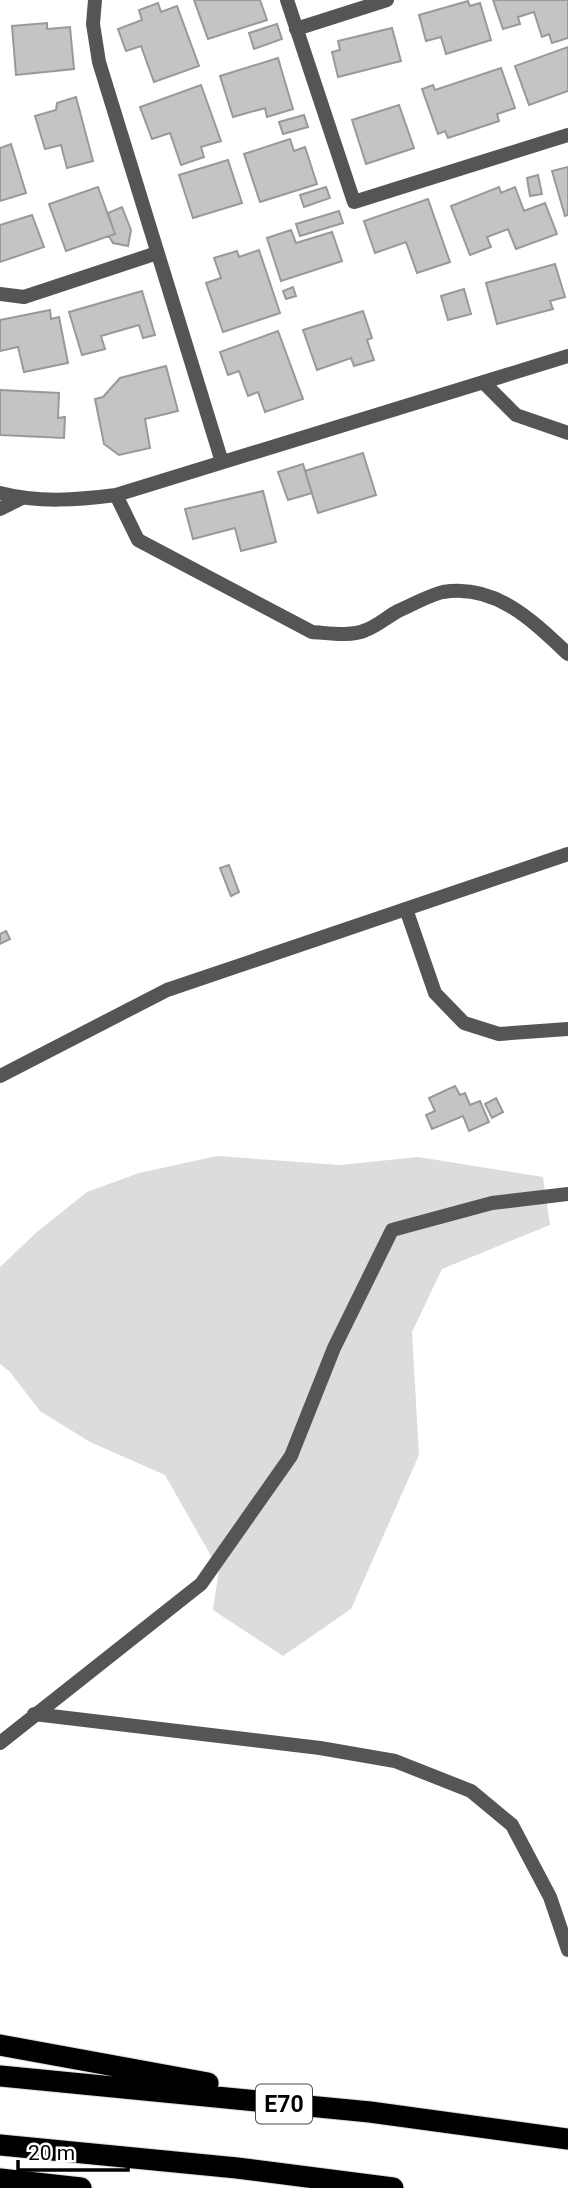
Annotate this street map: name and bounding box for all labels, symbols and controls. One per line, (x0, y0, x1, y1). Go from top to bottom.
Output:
road number: E70 (256, 2084, 312, 2124)
scale bar (18, 2128, 128, 2172)
text: 20 m (28, 2141, 75, 2165)

